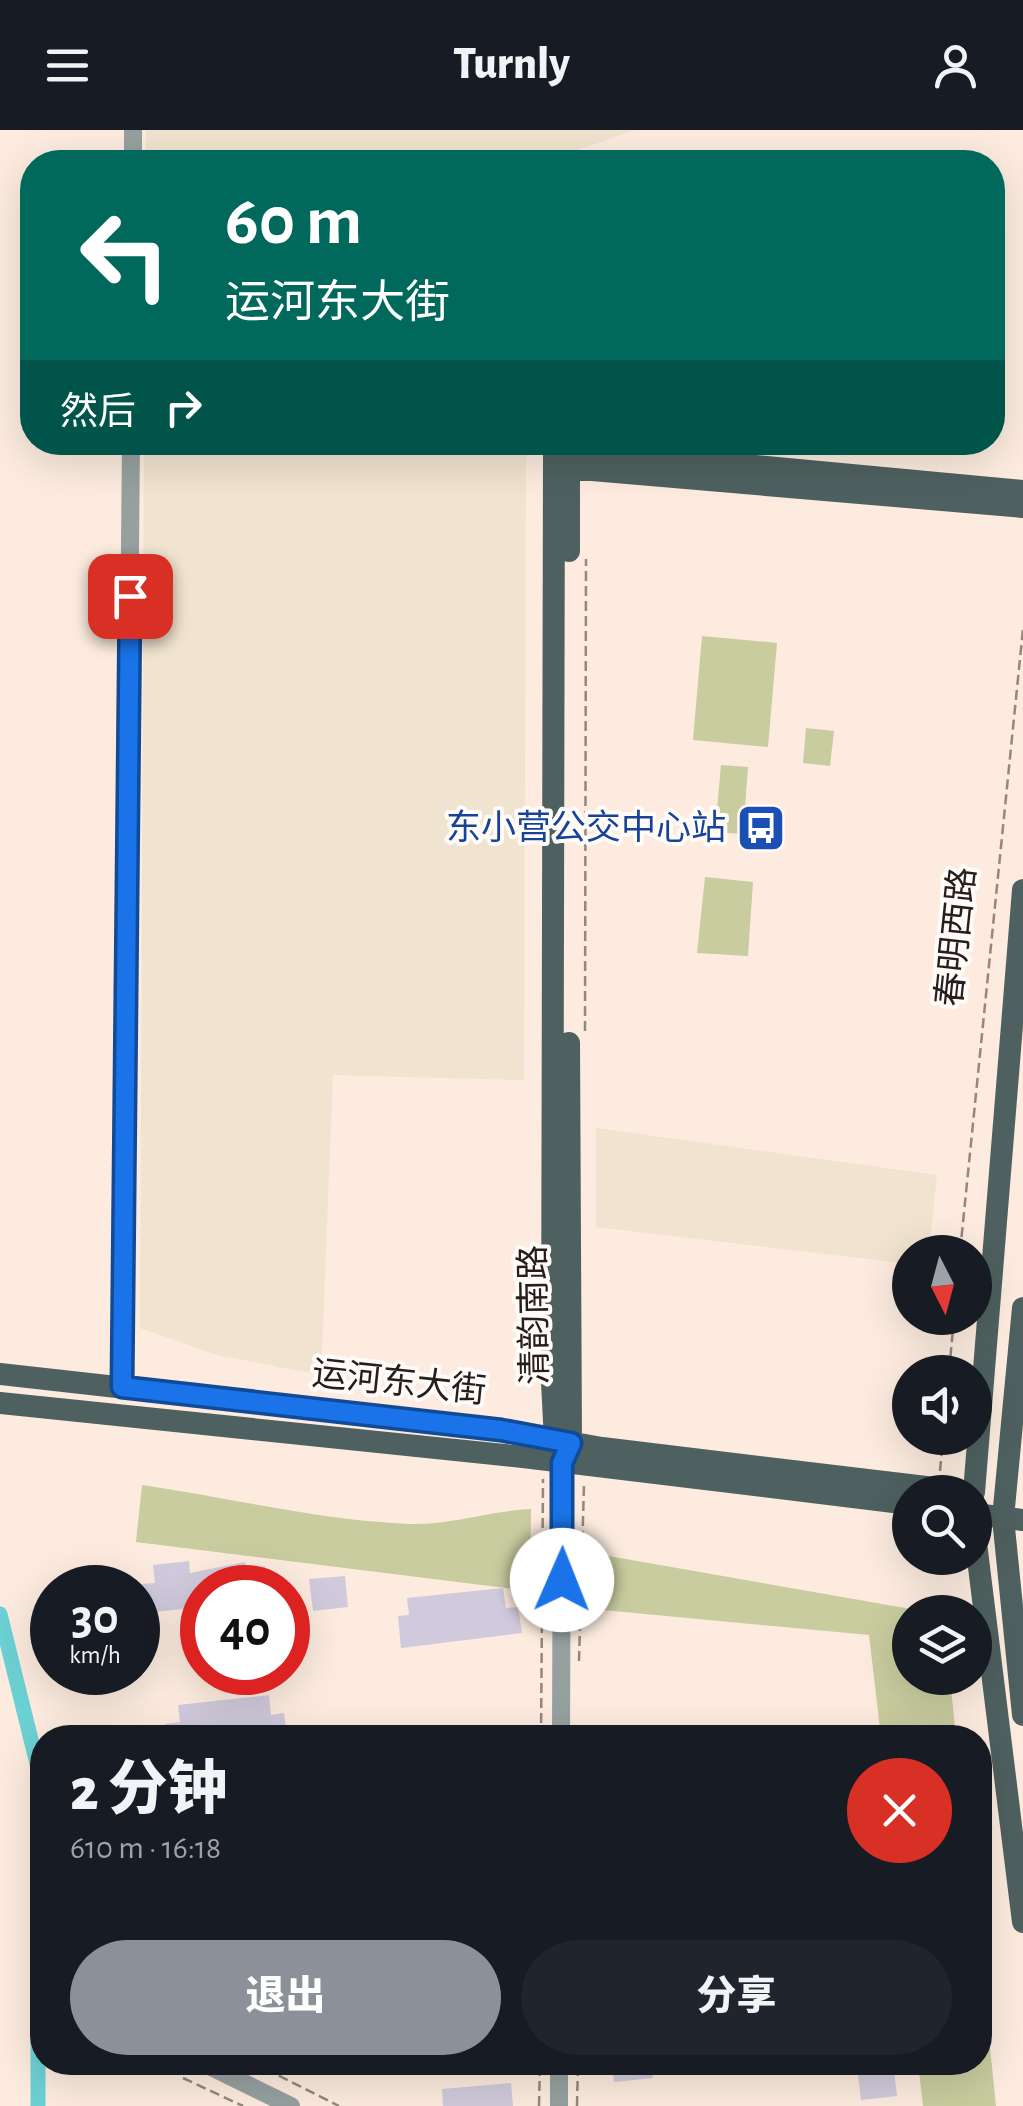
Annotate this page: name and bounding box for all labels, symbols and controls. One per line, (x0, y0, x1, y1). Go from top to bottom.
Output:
icon: menu (40, 38, 95, 93)
icon: person (928, 38, 983, 93)
text: Turnly (453, 42, 570, 87)
text: 60 m (225, 187, 362, 257)
icon: left (60, 190, 190, 320)
text: 运河东大街 (225, 281, 450, 326)
icon: right (156, 380, 211, 435)
text: 然后 (60, 394, 136, 432)
pin (88, 554, 173, 639)
icon: arrive (103, 569, 158, 624)
bus stop icon: 东小营公交中心站 (735, 802, 787, 854)
place label: 东小营公交中心站 (446, 809, 726, 846)
street label: 春明西路 (930, 865, 982, 1008)
north arrow (892, 1235, 992, 1335)
map controls (892, 1235, 992, 1695)
street label: 清韵南路 (514, 1245, 554, 1385)
street label: 运河东大街 (310, 1354, 488, 1410)
button: sound (892, 1355, 992, 1455)
button: search (892, 1475, 992, 1575)
position arrow (510, 1528, 614, 1632)
speed limit sign: 40 (180, 1565, 310, 1695)
text: 30 (71, 1593, 119, 1643)
button: layers (892, 1595, 992, 1695)
text: km/h (69, 1643, 121, 1668)
button: close (847, 1758, 952, 1863)
text: 2 分钟 (70, 1761, 227, 1821)
text: 610 m · 16:18 (70, 1832, 221, 1864)
button: 退出 (70, 1940, 501, 2055)
button: 分享 (521, 1940, 952, 2055)

